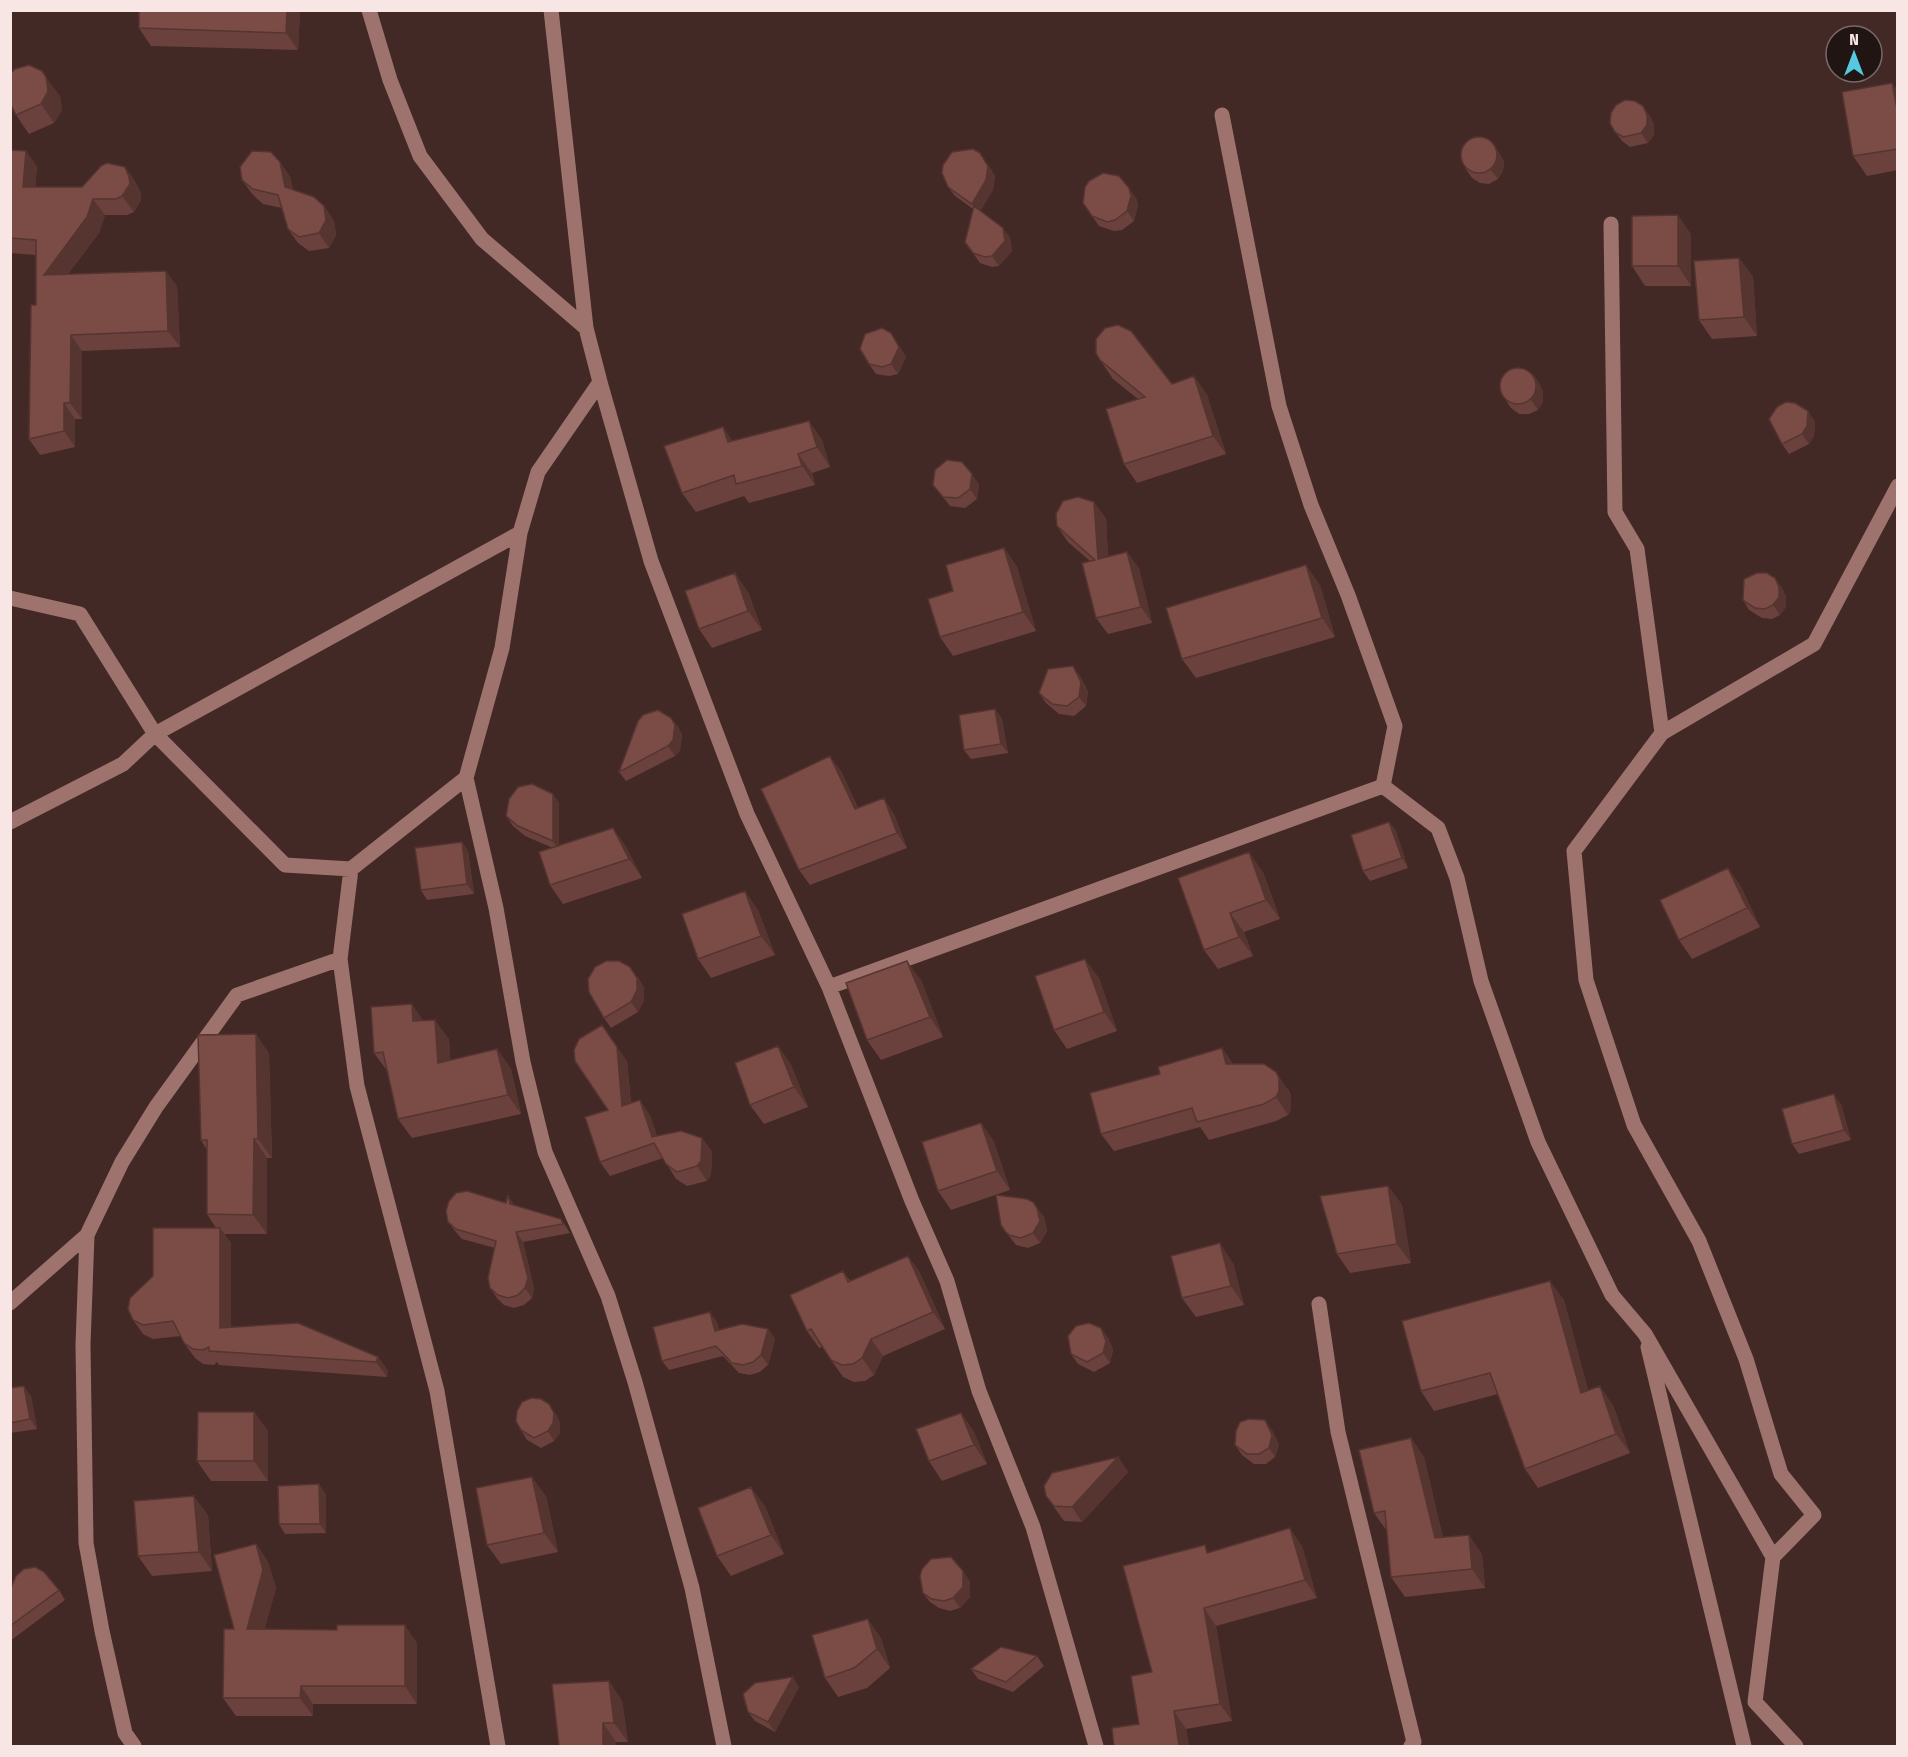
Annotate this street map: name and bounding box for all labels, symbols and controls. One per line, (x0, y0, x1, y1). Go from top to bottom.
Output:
north arrow (1824, 24, 1884, 84)
text: N (1849, 30, 1859, 49)

